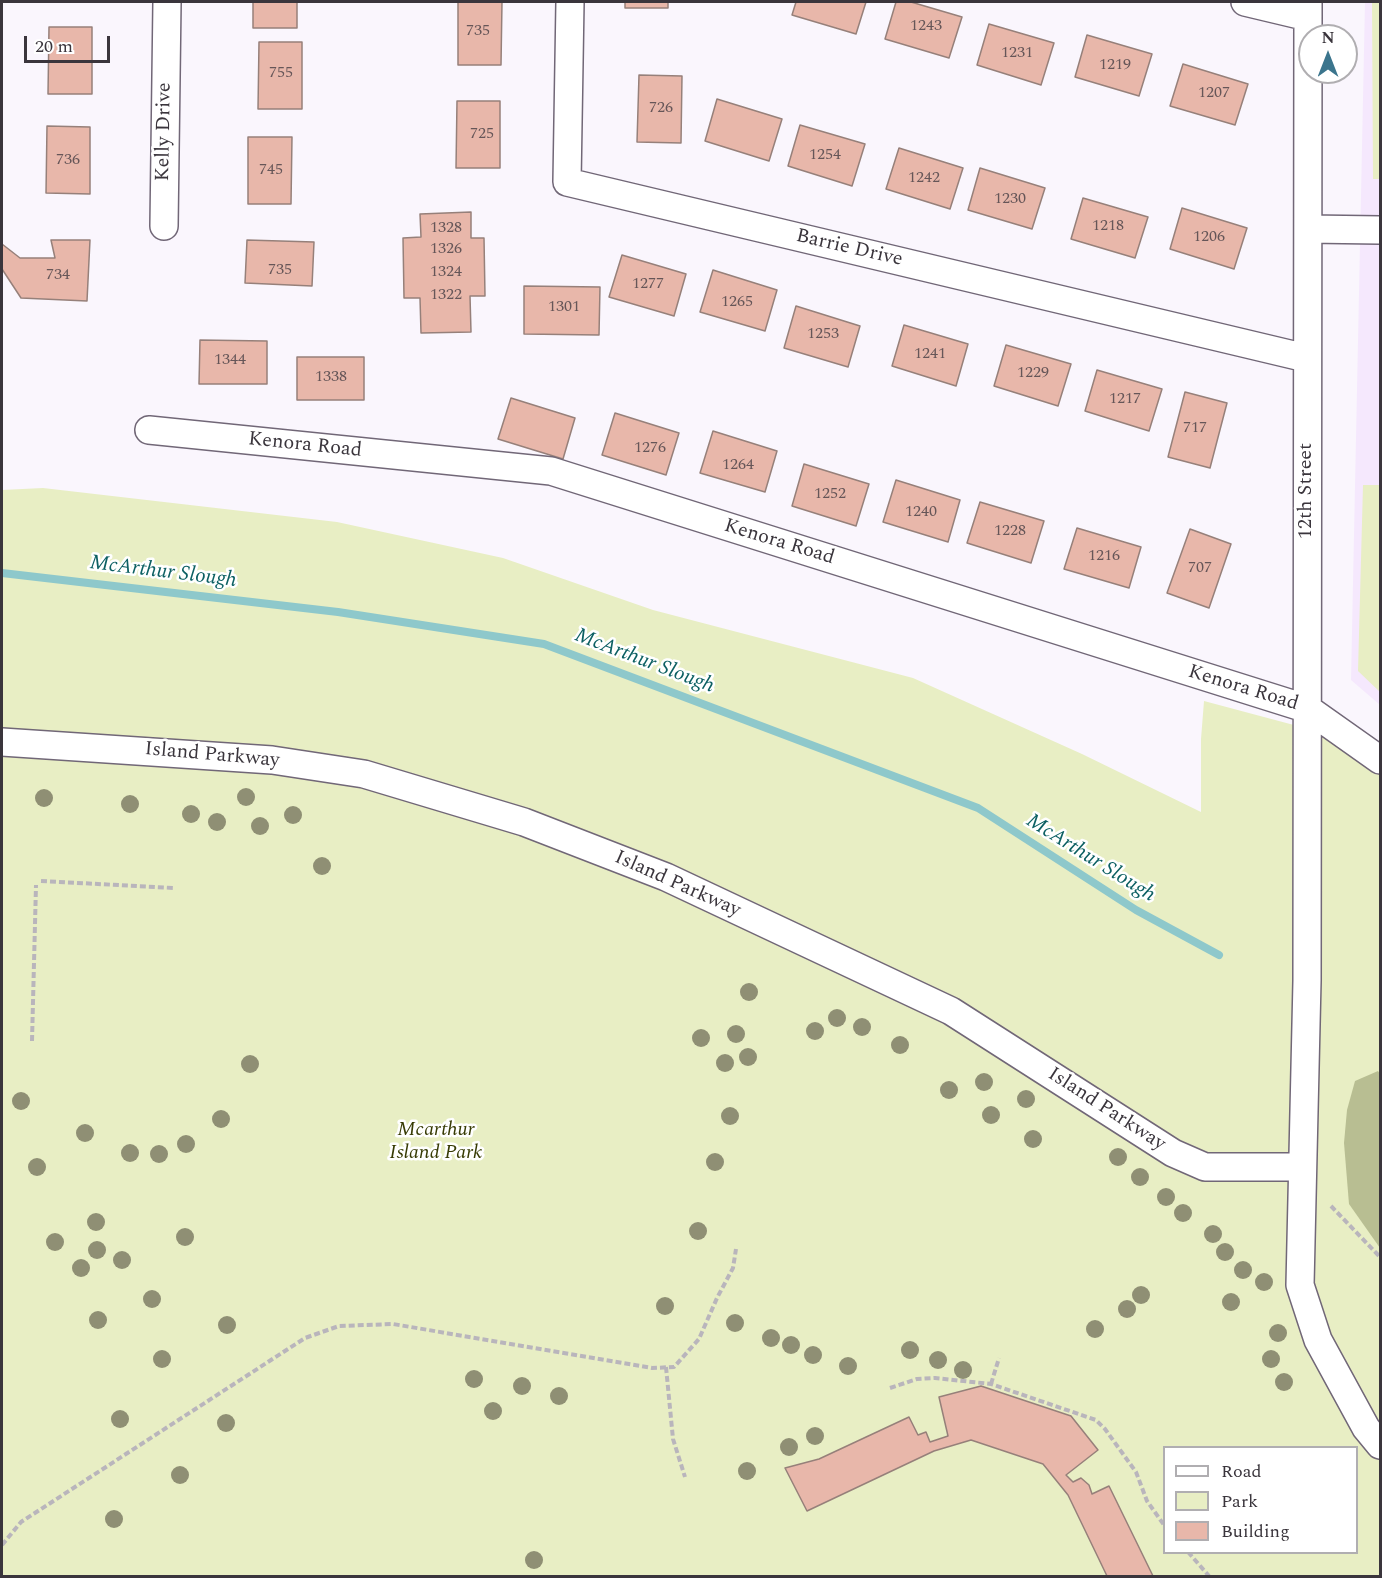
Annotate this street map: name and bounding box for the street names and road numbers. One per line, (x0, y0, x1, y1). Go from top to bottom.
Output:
street label: Kelly Drive (152, 82, 178, 182)
street label: Barrie Drive (793, 225, 905, 273)
street label: Kenora Road (247, 428, 363, 464)
street label: 12th Street (1295, 443, 1319, 539)
street label: Kenora Road (721, 515, 837, 571)
street label: Kenora Road (1185, 661, 1301, 717)
street label: Island Parkway (143, 738, 281, 774)
street label: Island Parkway (610, 846, 744, 924)
street label: Island Parkway (1043, 1063, 1169, 1157)

